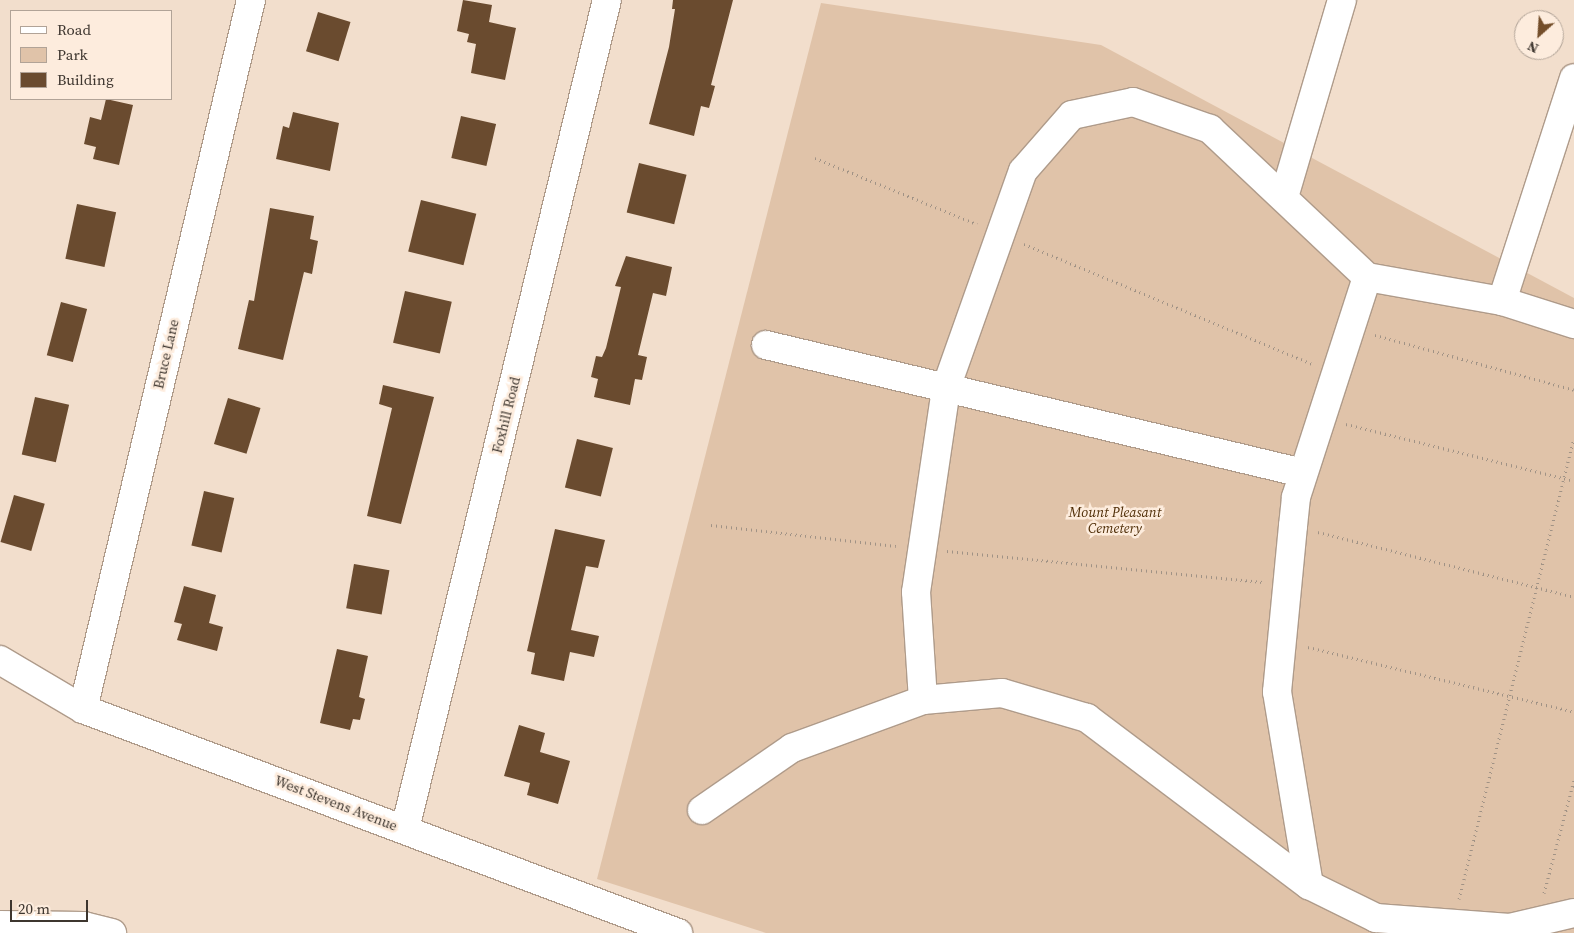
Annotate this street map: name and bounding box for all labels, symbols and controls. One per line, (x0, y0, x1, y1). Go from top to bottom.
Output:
legend (10, 10, 172, 100)
north arrow (1514, 10, 1564, 60)
text: Road (57, 19, 91, 40)
text: N (1524, 36, 1542, 59)
text: Park (57, 44, 88, 65)
text: Building (57, 69, 114, 90)
street label: Bruce Lane (150, 318, 182, 390)
street label: Foxhill Road (488, 375, 524, 455)
park label: Mount Pleasant Cemetery (1069, 504, 1161, 536)
street label: West Stevens Avenue (272, 772, 400, 834)
scale bar (12, 890, 90, 922)
text: 20 m (18, 898, 50, 919)

